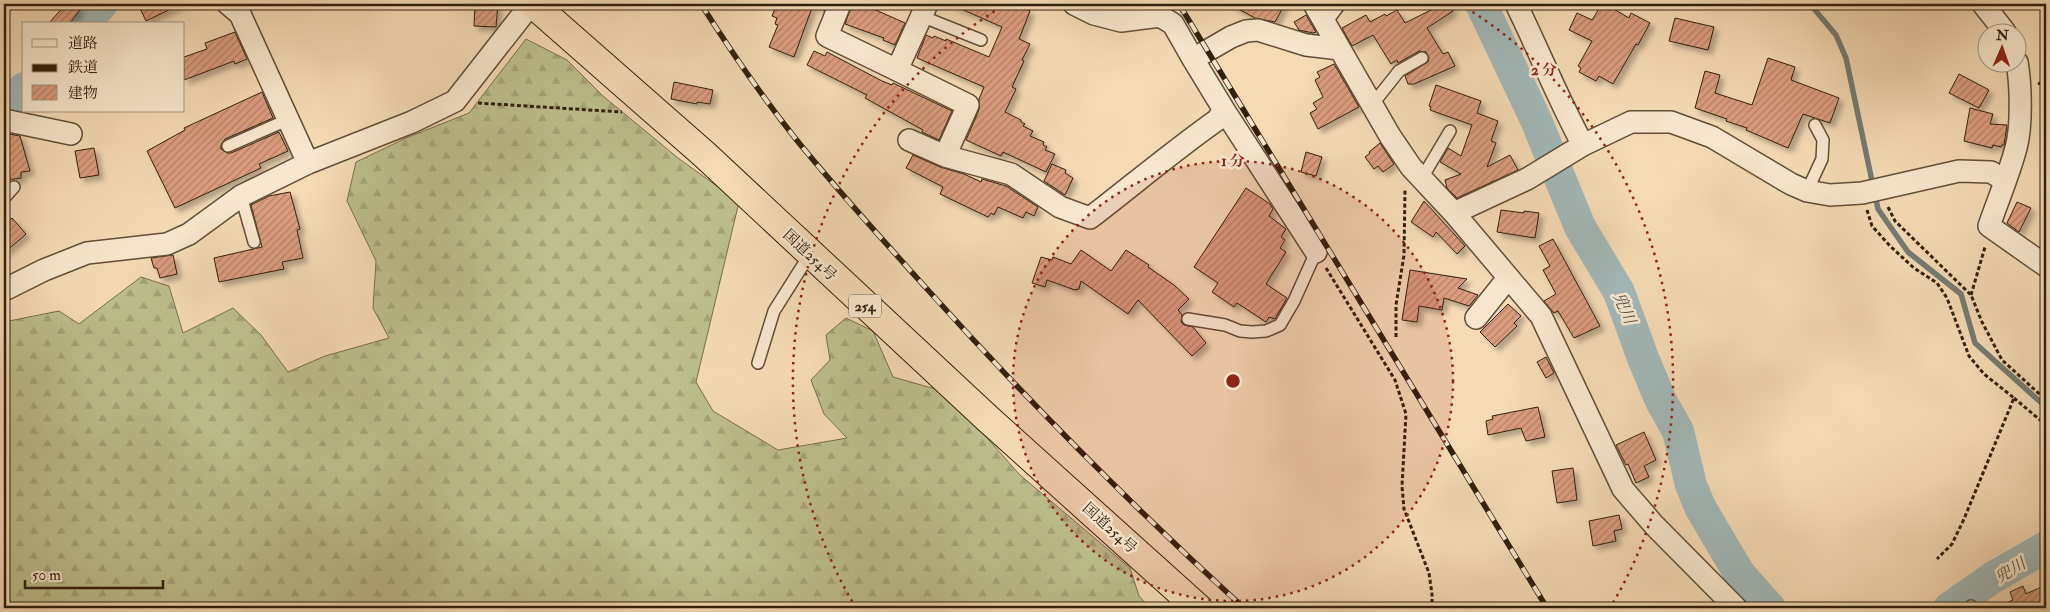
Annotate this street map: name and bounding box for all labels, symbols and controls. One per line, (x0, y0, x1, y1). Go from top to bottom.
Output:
legend (22, 22, 185, 112)
north arrow (1978, 22, 2028, 72)
text: N (1995, 27, 2009, 44)
text: 道路 (68, 34, 98, 53)
text: 鉄道 (68, 58, 98, 77)
text: 2 分 (1531, 61, 1557, 80)
text: 建物 (68, 84, 98, 103)
text: 1 分 (1221, 152, 1245, 171)
street label: 国道254号 (779, 226, 841, 285)
water label: 兜川 (1609, 290, 1640, 329)
road number: 254 (849, 294, 881, 318)
centre of rings (1224, 372, 1242, 390)
street label: 国道254号 (1078, 499, 1141, 558)
water label: 兜川 (1992, 553, 2031, 588)
scale bar (25, 557, 162, 589)
text: 50 m (32, 566, 61, 585)

